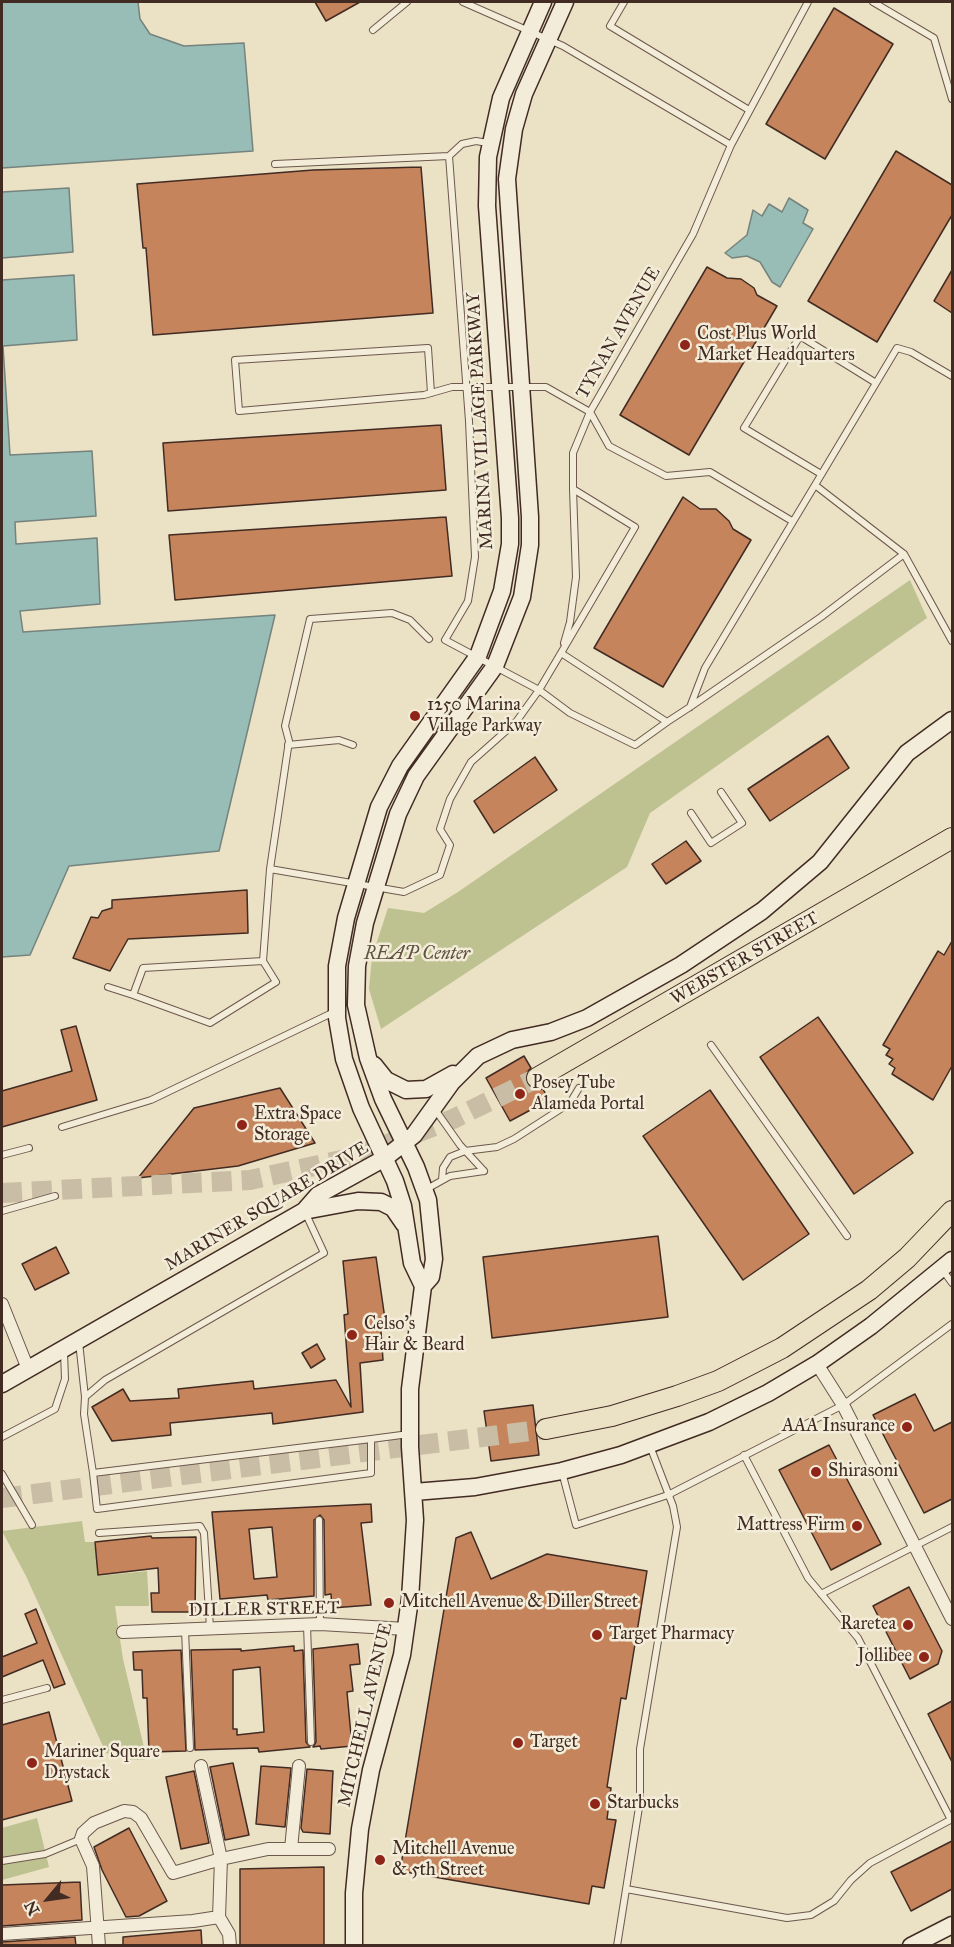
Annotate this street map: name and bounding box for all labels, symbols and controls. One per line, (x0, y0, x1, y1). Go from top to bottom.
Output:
street label: TYNAN AVENUE (572, 263, 666, 403)
street label: MARINA VILLAGE PARKWAY (463, 292, 499, 550)
place label: Cost Plus World Market Headquarters (697, 324, 855, 366)
marker: Cost Plus World Market Headquarters (678, 338, 692, 352)
place label: 1250 Marina Village Parkway (427, 695, 542, 738)
marker: 1250 Marina Village Parkway (408, 709, 422, 723)
street label: WEBSTER STREET (667, 908, 823, 1010)
park label: REAP Center (364, 944, 470, 966)
place label: Posey Tube Alameda Portal (532, 1073, 644, 1116)
marker: Posey Tube Alameda Portal (513, 1087, 527, 1101)
place label: Extra Space Storage (254, 1104, 342, 1146)
marker: Extra Space Storage (235, 1118, 249, 1132)
street label: MARINER SQUARE DRIVE (161, 1138, 373, 1276)
place label: Celso's Hair & Beard (364, 1314, 465, 1356)
marker: Celso's Hair & Beard (345, 1328, 359, 1342)
place label: AAA Insurance (782, 1416, 895, 1438)
marker: AAA Insurance (900, 1420, 914, 1434)
place label: Shirasoni (828, 1461, 898, 1483)
marker: Shirasoni (809, 1465, 823, 1479)
place label: Mattress Firm (736, 1515, 845, 1537)
marker: Mattress Firm (850, 1519, 864, 1533)
place label: Mitchell Avenue & Diller Street (401, 1592, 638, 1614)
marker: Mitchell Avenue & Diller Street (382, 1596, 396, 1610)
street label: DILLER STREET (188, 1598, 340, 1622)
place label: Raretea (840, 1614, 896, 1636)
marker: Raretea (901, 1618, 915, 1632)
street label: MITCHELL AVENUE (334, 1621, 398, 1809)
place label: Target Pharmacy (609, 1624, 734, 1646)
marker: Target Pharmacy (590, 1628, 604, 1642)
place label: Jollibee (858, 1646, 912, 1668)
marker: Jollibee (917, 1650, 931, 1664)
place label: Target (530, 1732, 578, 1754)
marker: Target (511, 1736, 525, 1750)
place label: Mariner Square Drystack (44, 1742, 160, 1784)
marker: Mariner Square Drystack (25, 1756, 39, 1770)
place label: Starbucks (607, 1793, 679, 1815)
marker: Starbucks (588, 1797, 602, 1811)
place label: Mitchell Avenue & 5th Street (392, 1839, 514, 1882)
marker: Mitchell Avenue & 5th Street (373, 1853, 387, 1867)
north arrow (18, 1869, 78, 1929)
text: N (20, 1897, 43, 1919)

